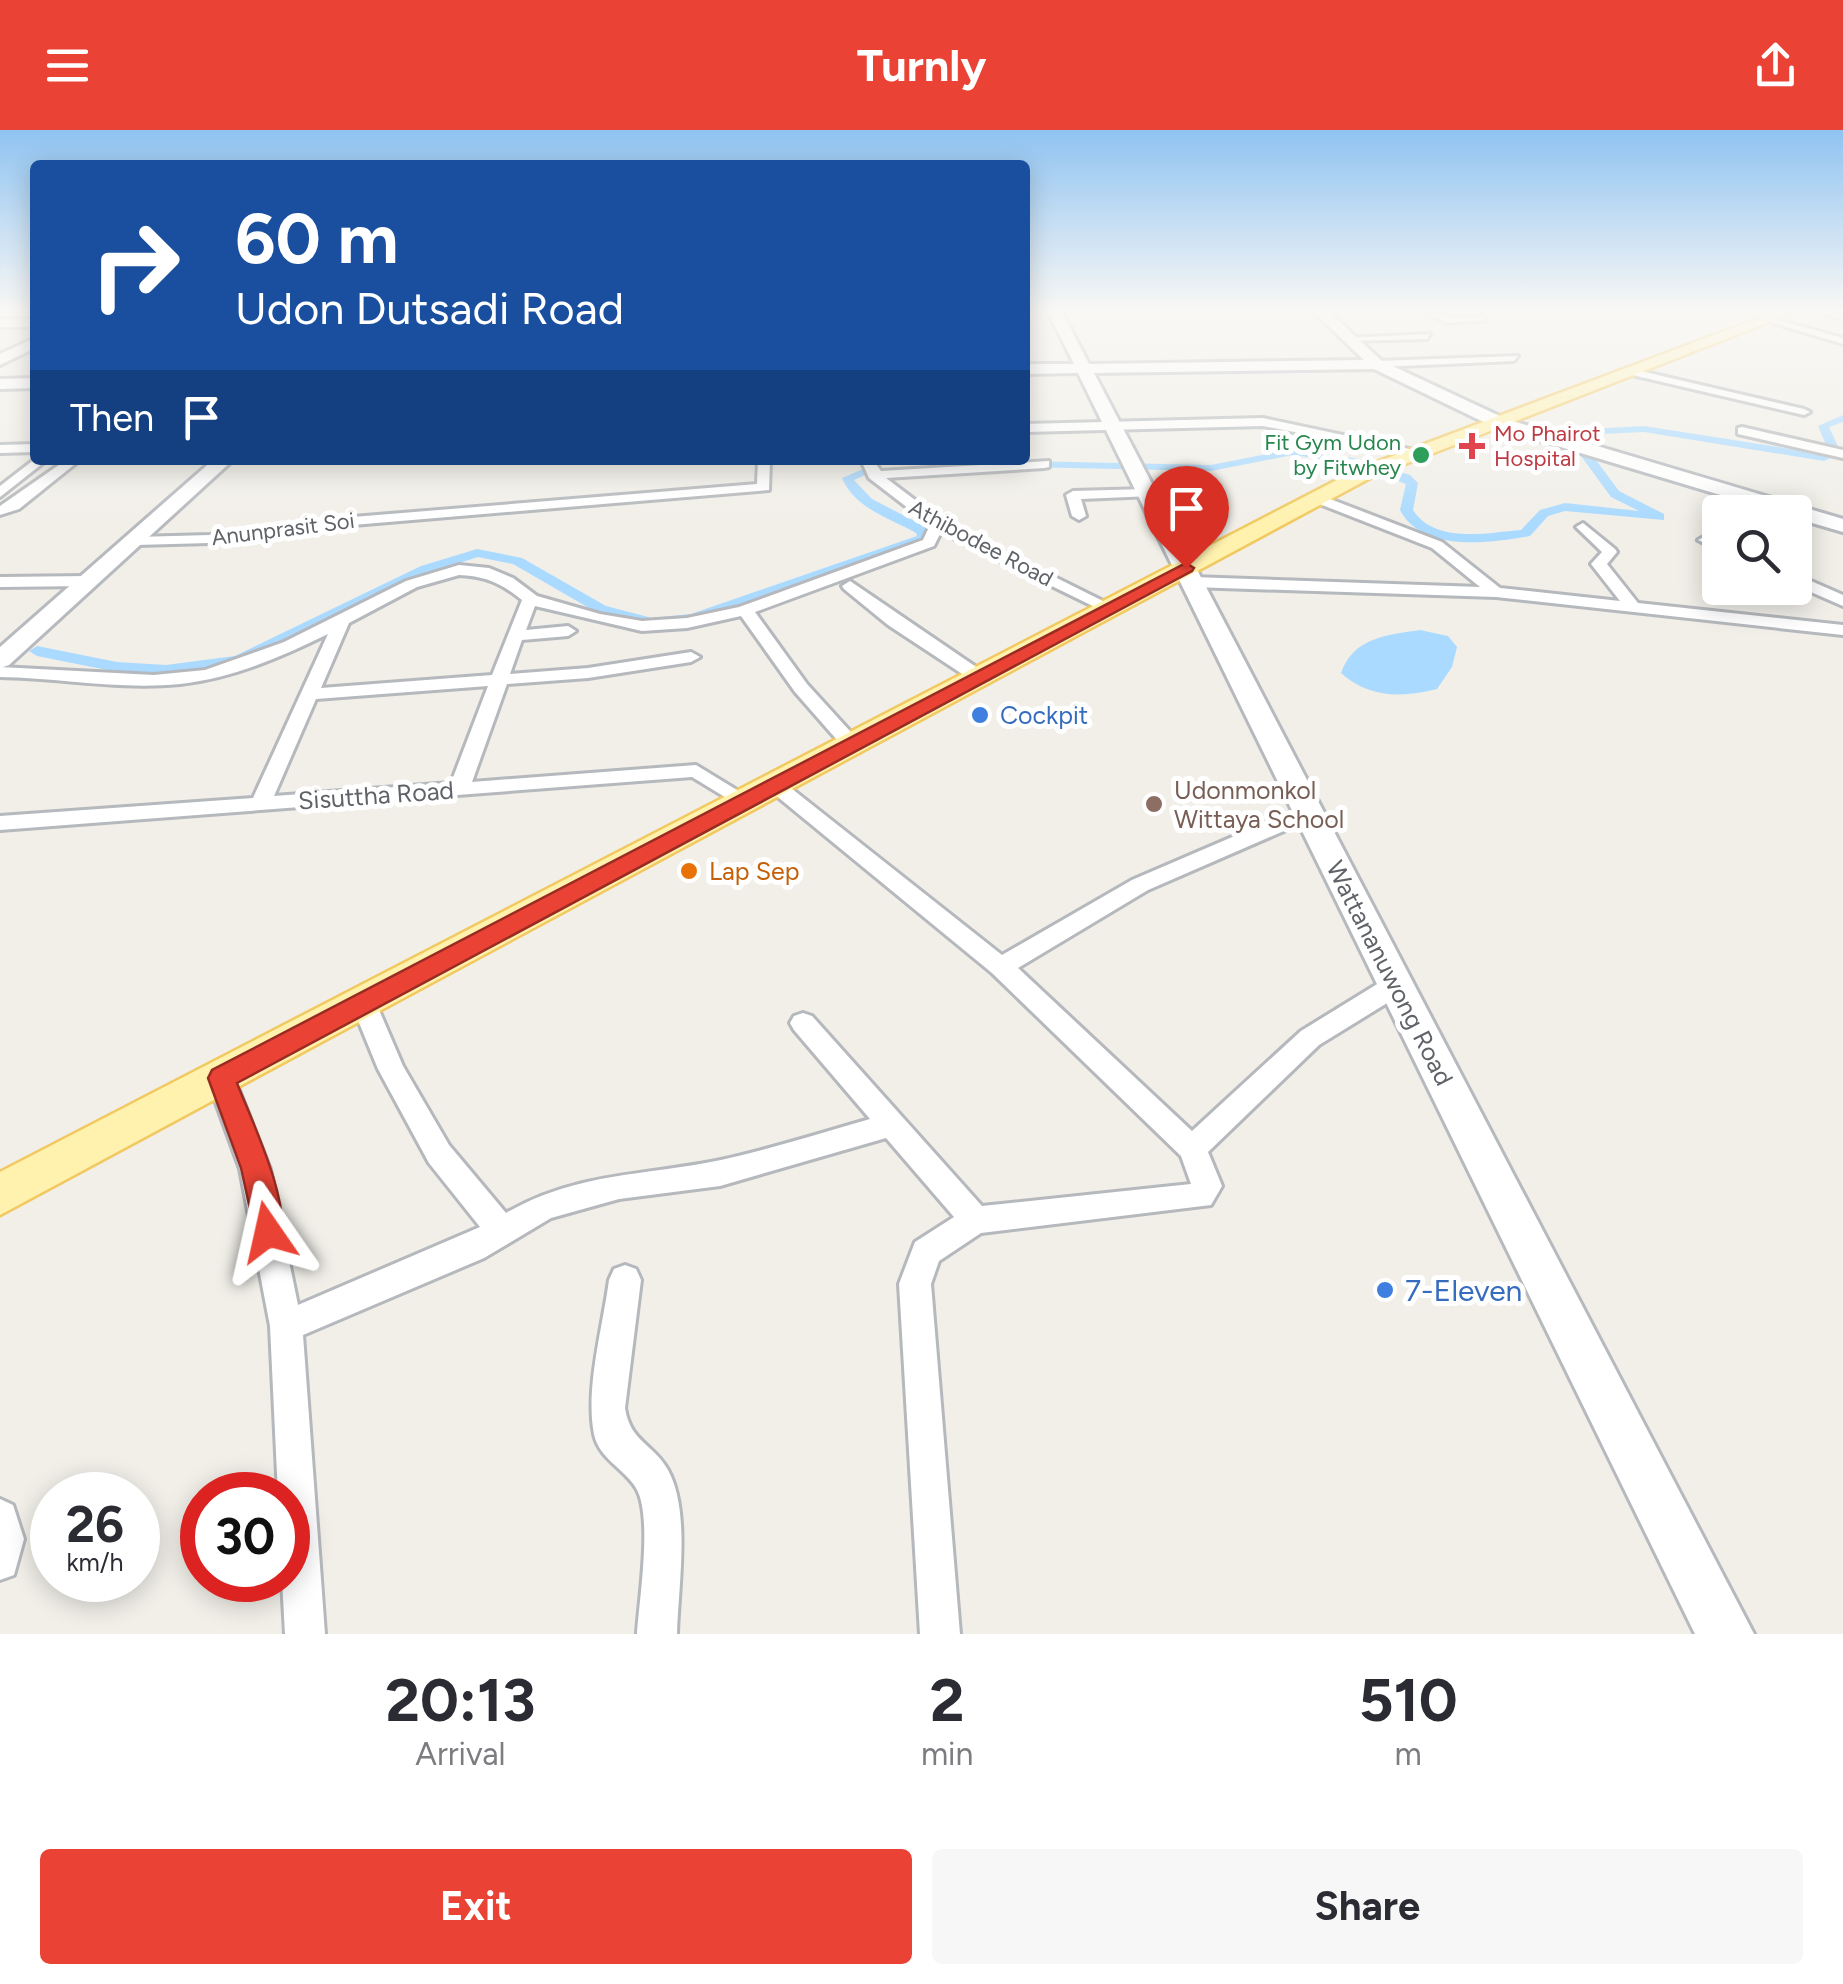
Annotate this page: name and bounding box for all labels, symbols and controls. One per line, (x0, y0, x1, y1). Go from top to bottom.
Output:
icon: menu (40, 38, 95, 93)
text: Turnly (857, 38, 986, 92)
icon: share (1748, 38, 1803, 93)
text: 60 m (235, 196, 399, 281)
icon: right (70, 200, 200, 330)
text: Udon Dutsadi Road (235, 281, 624, 335)
icon: arrive (174, 390, 229, 445)
text: Then (70, 395, 154, 441)
place label: Mo Phairot Hospital (1494, 420, 1601, 472)
place label: Fit Gym Udon by Fitwhey (1264, 429, 1401, 481)
marker: Mo Phairot Hospital (1459, 433, 1485, 459)
marker: Fit Gym Udon by Fitwhey (1410, 444, 1432, 466)
pin (1144, 466, 1229, 569)
icon: arrive (1159, 481, 1214, 536)
street label: Athibodee Road (904, 494, 1058, 592)
map controls (1702, 495, 1812, 605)
button: search (1702, 495, 1812, 605)
street label: Anunprasit Soi (210, 507, 356, 551)
place label: Cockpit (1000, 700, 1088, 730)
marker: Cockpit (969, 704, 991, 726)
street label: Sisuttha Road (297, 775, 455, 815)
place label: Udonmonkol Wittaya School (1174, 775, 1344, 834)
marker: Udonmonkol Wittaya School (1143, 793, 1165, 815)
place label: Lap Sep (709, 856, 799, 886)
street label: Wattananuwong Road (1320, 856, 1460, 1090)
marker: Lap Sep (678, 860, 700, 882)
position arrow (216, 1180, 320, 1284)
place label: 7-Eleven (1405, 1272, 1522, 1309)
marker: 7-Eleven (1374, 1279, 1396, 1301)
speed limit sign: 30 (180, 1472, 310, 1602)
text: 26 (66, 1494, 124, 1555)
text: km/h (66, 1547, 124, 1577)
text: 20:13 (385, 1664, 536, 1736)
text: 2 (930, 1664, 965, 1736)
text: 510 (1359, 1664, 1458, 1736)
text: Arrival (415, 1735, 506, 1773)
text: min (921, 1735, 973, 1773)
text: m (1395, 1735, 1422, 1773)
button: Exit (40, 1849, 912, 1964)
button: Share (932, 1849, 1803, 1964)

